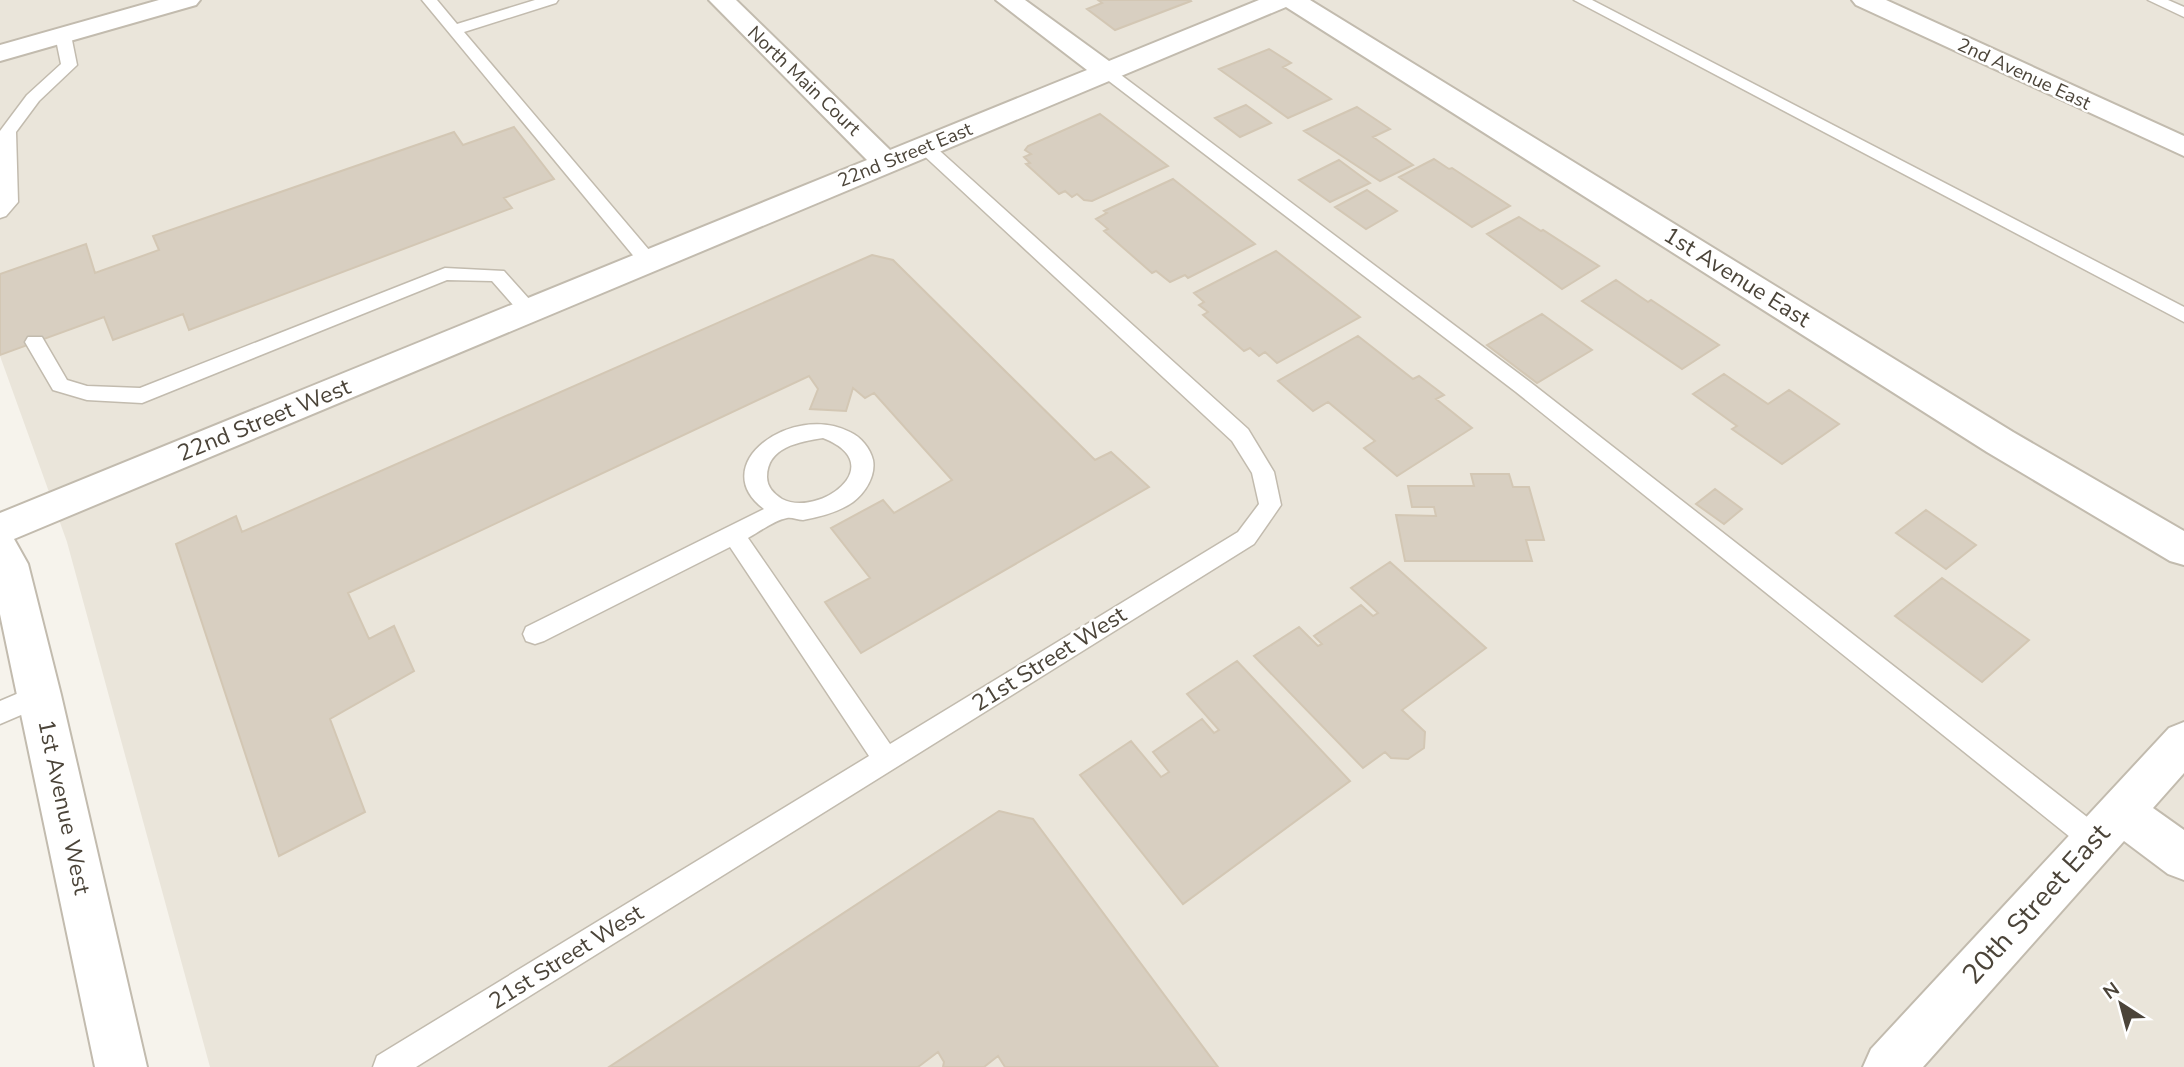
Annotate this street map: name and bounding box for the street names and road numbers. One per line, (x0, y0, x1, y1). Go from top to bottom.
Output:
street label: North Main Court (742, 20, 866, 142)
street label: 2nd Avenue East (1953, 32, 2095, 116)
street label: 22nd Street East (834, 116, 976, 194)
street label: 1st Avenue East (1658, 220, 1817, 335)
street label: 22nd Street West (173, 371, 356, 469)
street label: 21st Street West (966, 599, 1133, 719)
street label: 1st Avenue West (30, 717, 98, 898)
street label: 20th Street East (1954, 815, 2119, 993)
street label: 21st Street West (483, 897, 650, 1017)

